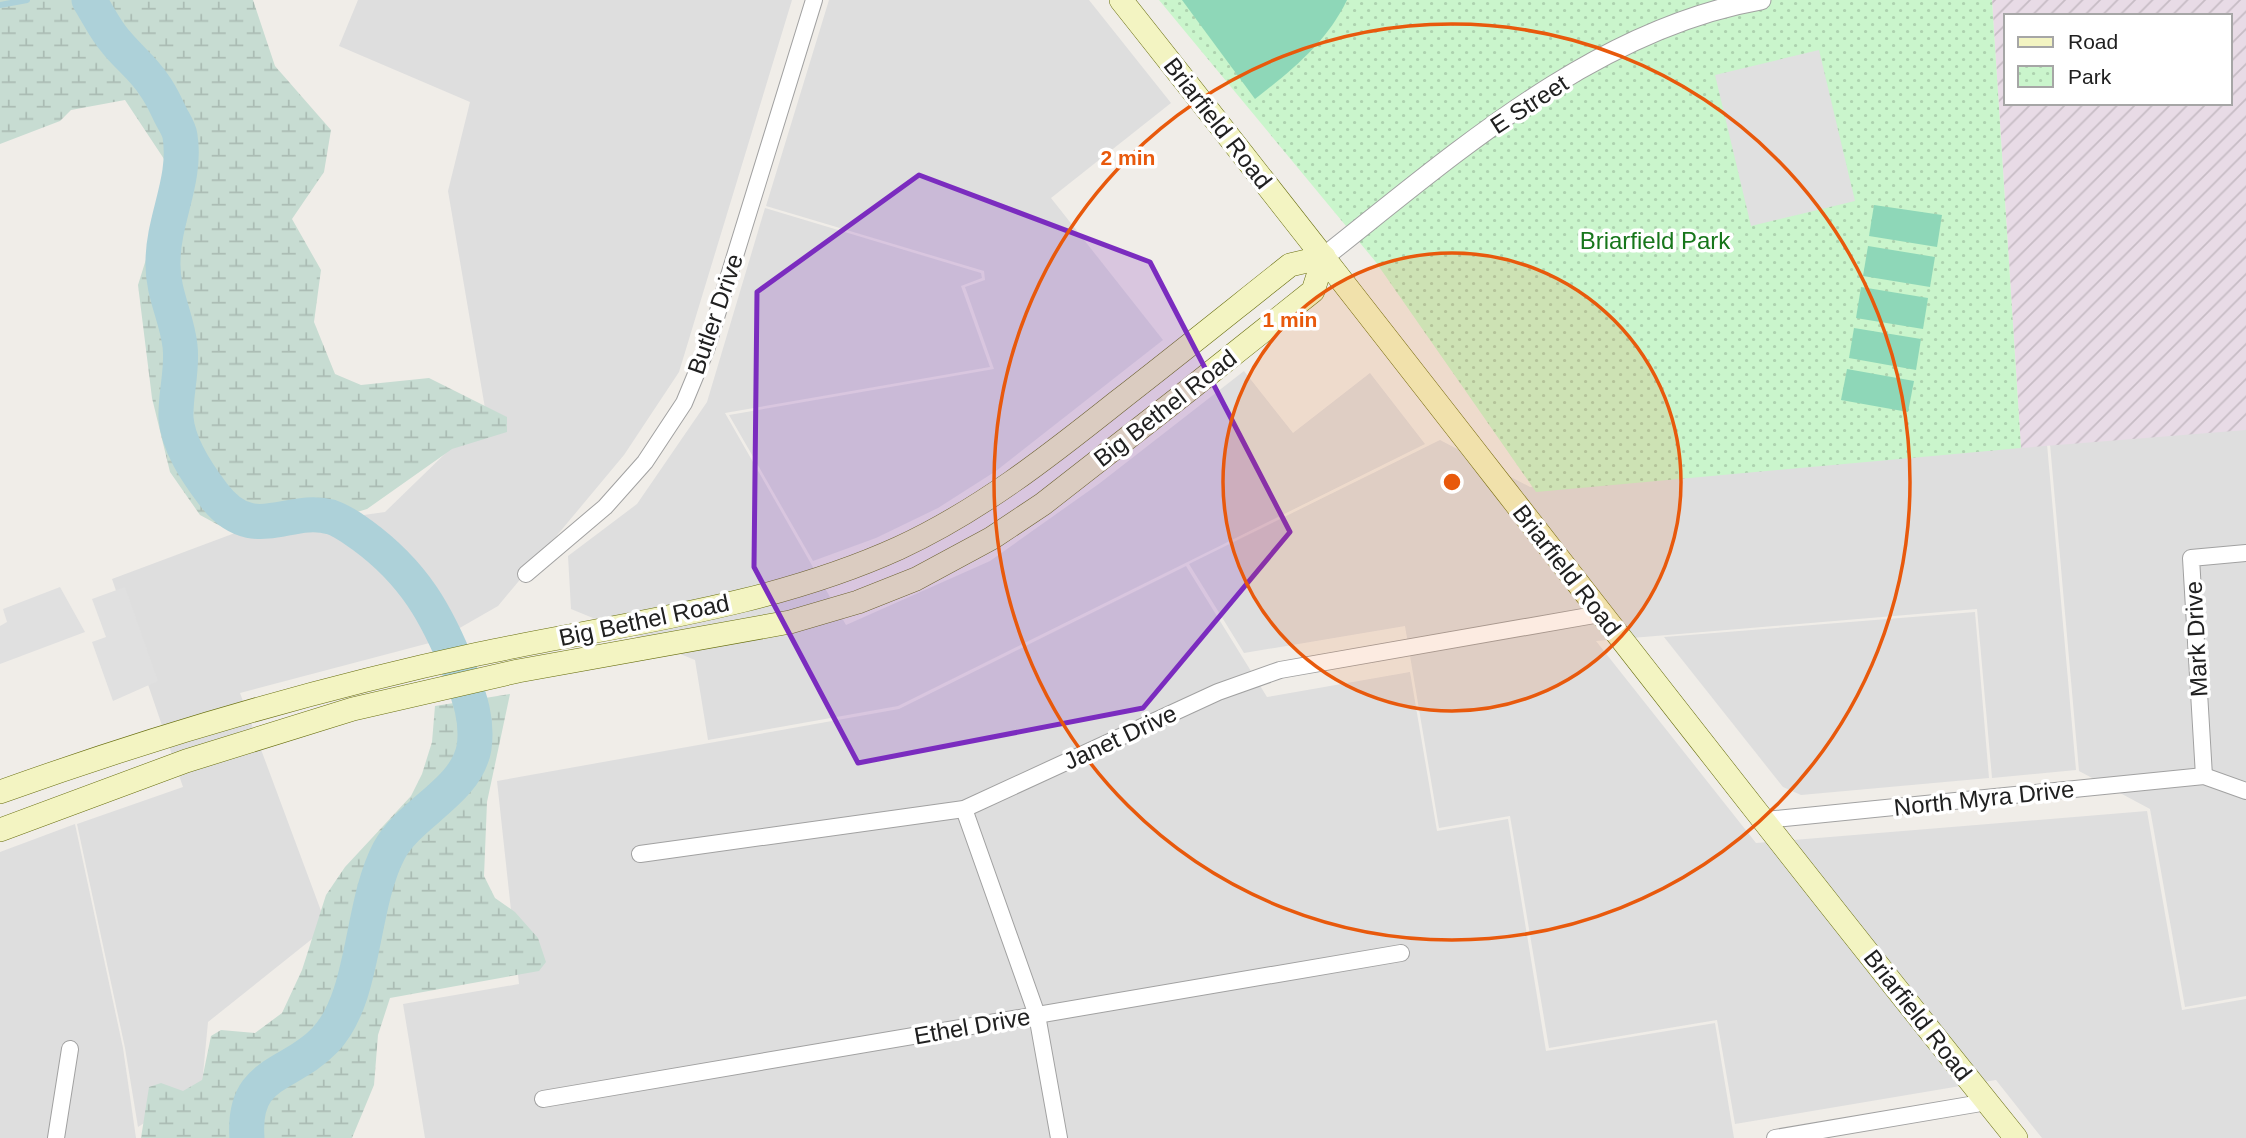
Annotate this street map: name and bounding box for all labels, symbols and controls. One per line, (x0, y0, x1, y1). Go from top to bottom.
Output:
legend (2004, 14, 2232, 105)
text: Road (2068, 30, 2118, 53)
street label: Briarfield Road (1158, 52, 1278, 194)
text: Park (2068, 65, 2112, 88)
street label: E Street (1485, 69, 1573, 139)
text: 2 min (1101, 146, 1155, 169)
park label: Briarfield Park (1580, 227, 1731, 254)
street label: Butler Drive (682, 250, 748, 378)
text: 1 min (1263, 308, 1317, 331)
street label: Big Bethel Road (1088, 344, 1242, 472)
centre of rings (1440, 470, 1464, 494)
street label: Briarfield Road (1507, 499, 1627, 641)
street label: Mark Drive (2179, 580, 2213, 698)
street label: Big Bethel Road (556, 589, 732, 651)
street label: Janet Drive (1059, 699, 1181, 775)
street label: North Myra Drive (1892, 775, 2076, 821)
street label: Briarfield Road (1858, 944, 1978, 1086)
street label: Ethel Drive (912, 1003, 1032, 1049)

